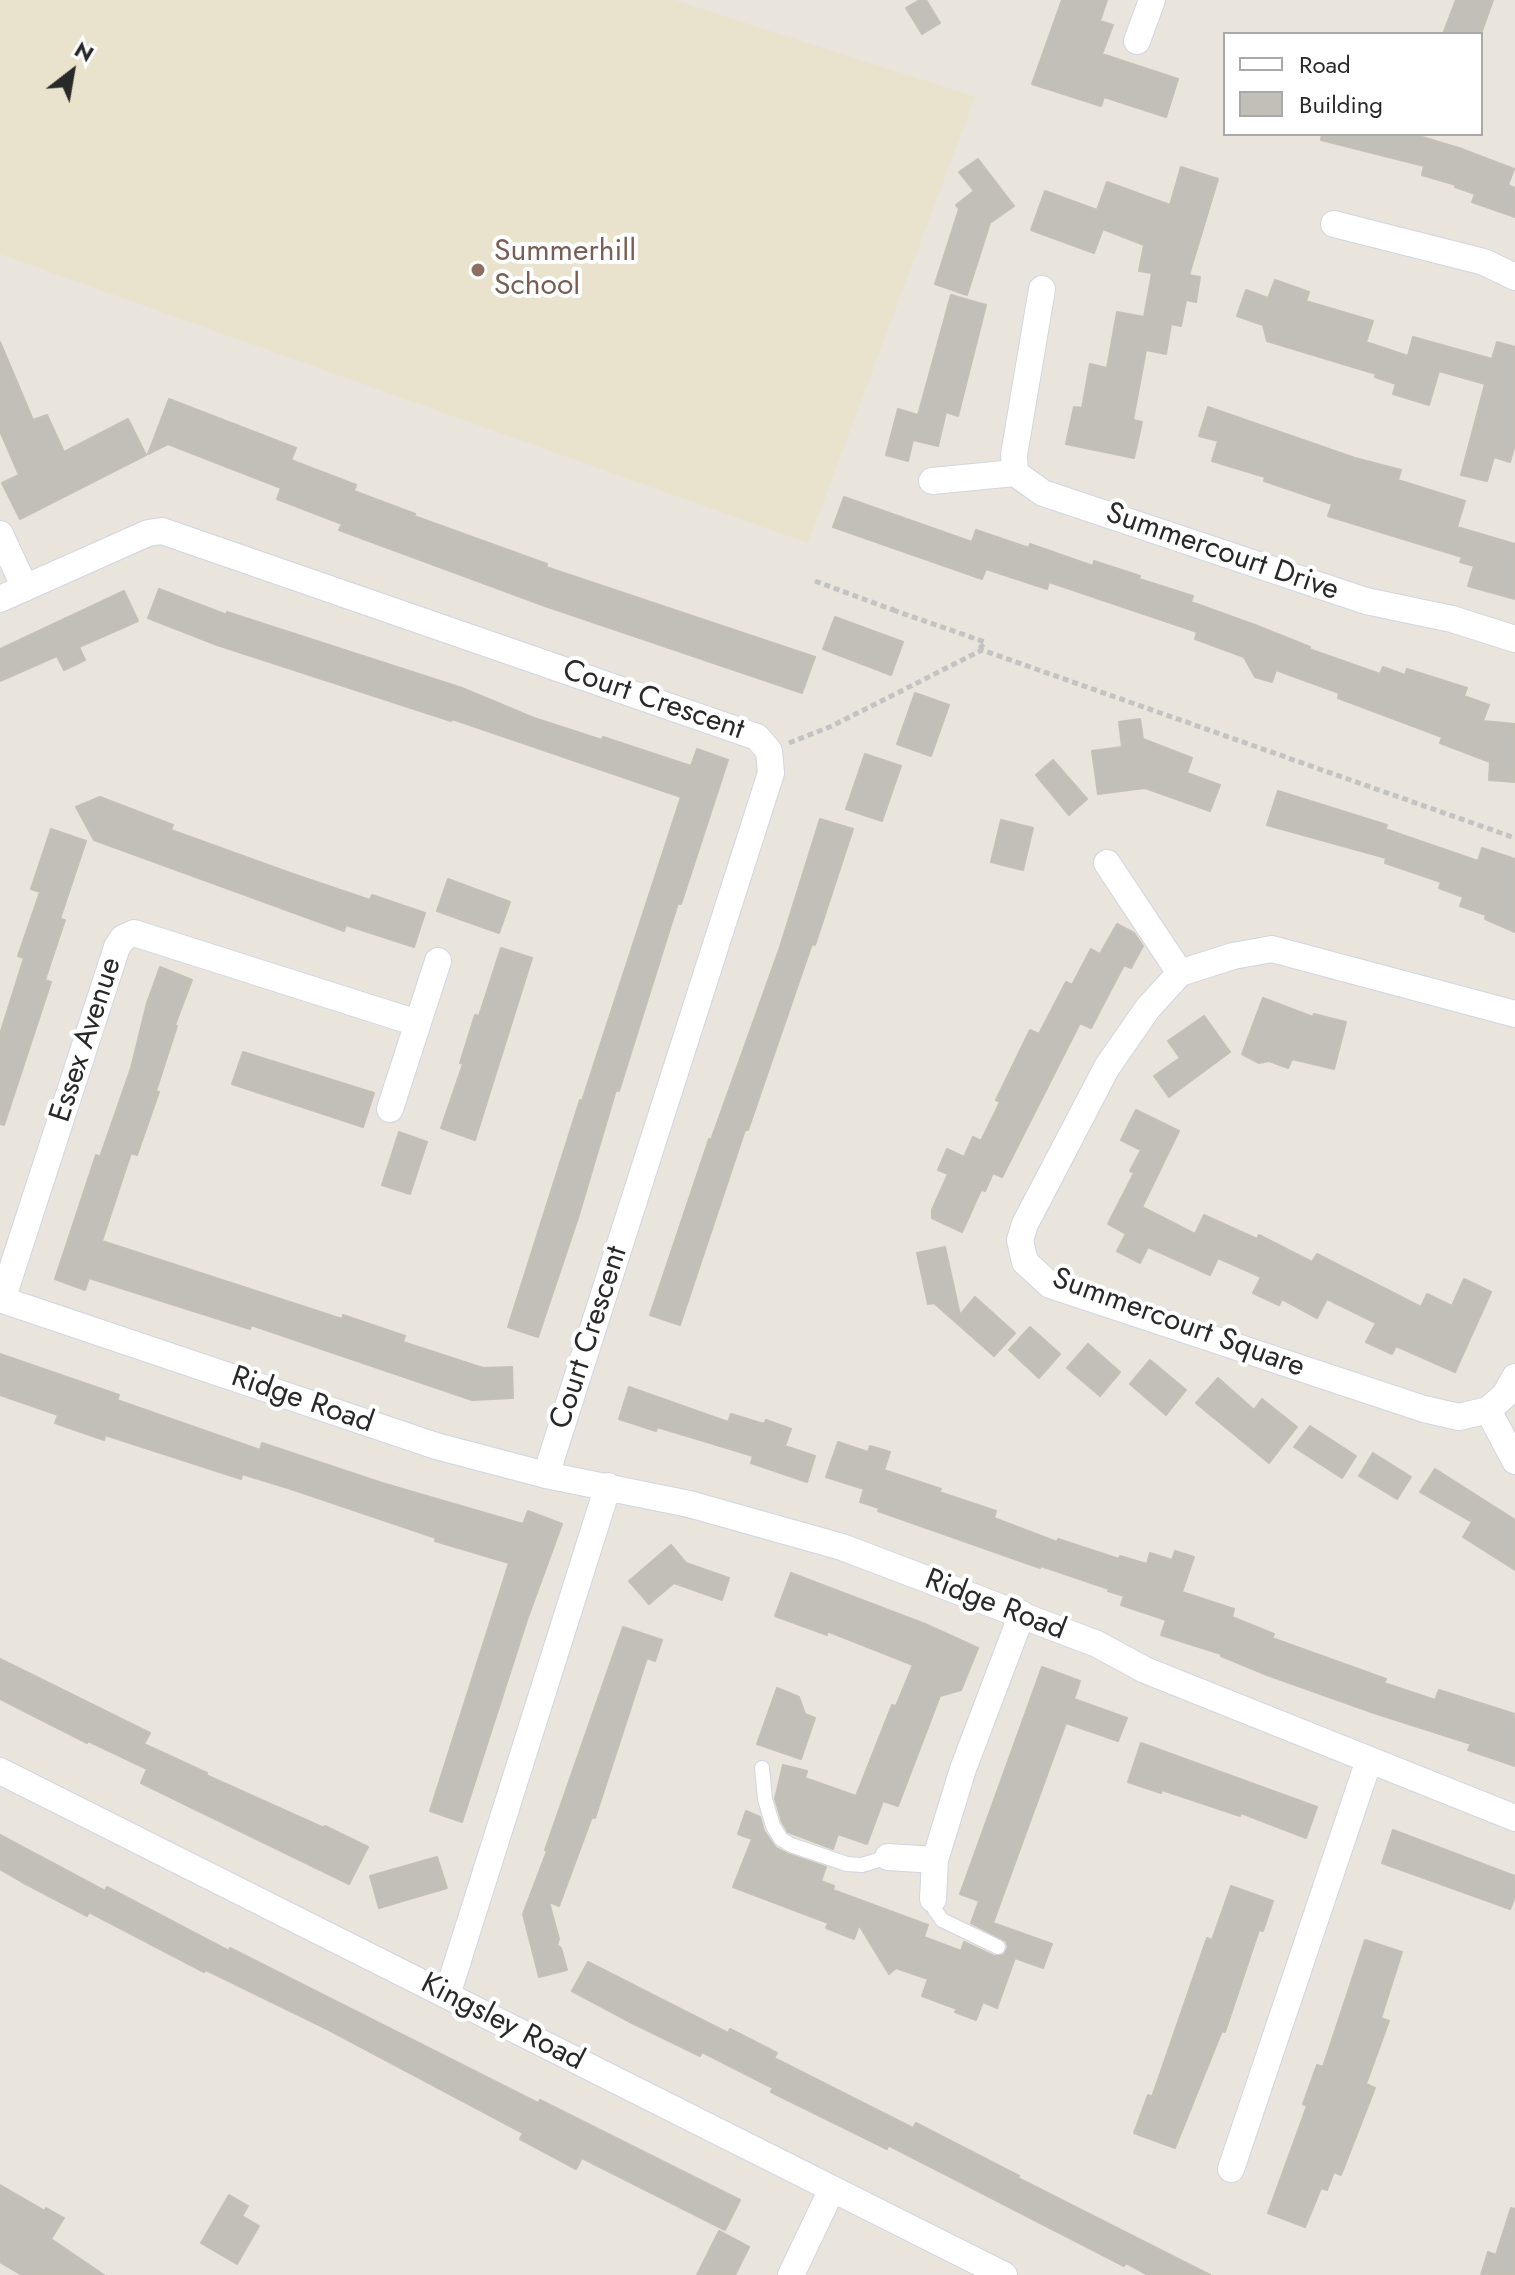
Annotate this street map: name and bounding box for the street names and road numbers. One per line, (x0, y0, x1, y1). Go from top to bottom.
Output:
street label: Summercourt Drive (1101, 496, 1343, 610)
street label: Court Crescent (557, 653, 749, 749)
street label: Essex Avenue (44, 953, 130, 1127)
street label: Court Crescent (544, 1242, 636, 1434)
street label: Summercourt Square (1047, 1262, 1309, 1386)
street label: Ridge Road (226, 1360, 378, 1442)
street label: Ridge Road (919, 1563, 1071, 1649)
street label: Kingsley Road (414, 1966, 590, 2080)

